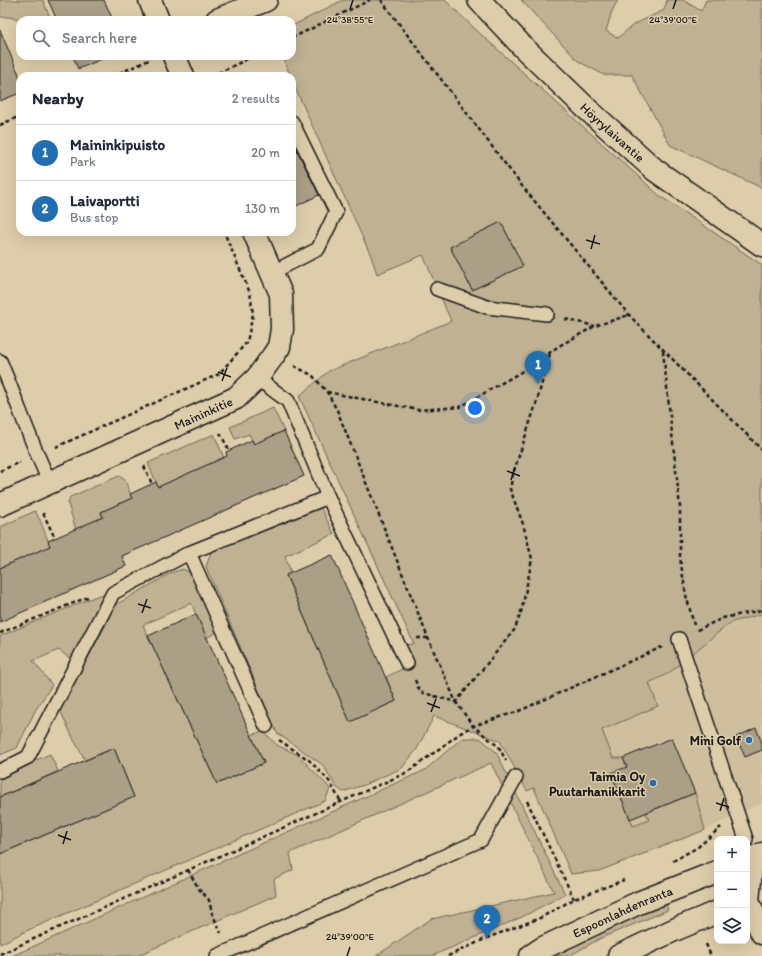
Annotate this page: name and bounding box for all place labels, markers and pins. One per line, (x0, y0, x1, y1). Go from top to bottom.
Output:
pin: 1 (525, 351, 551, 384)
place label: Mini Golf (690, 733, 742, 748)
marker: Mini Golf (744, 735, 754, 745)
place label: Taimia Oy Puutarhanikkarit (549, 769, 646, 799)
marker: Taimia Oy Puutarhanikkarit (648, 778, 658, 788)
pin: 2 (474, 905, 500, 938)

